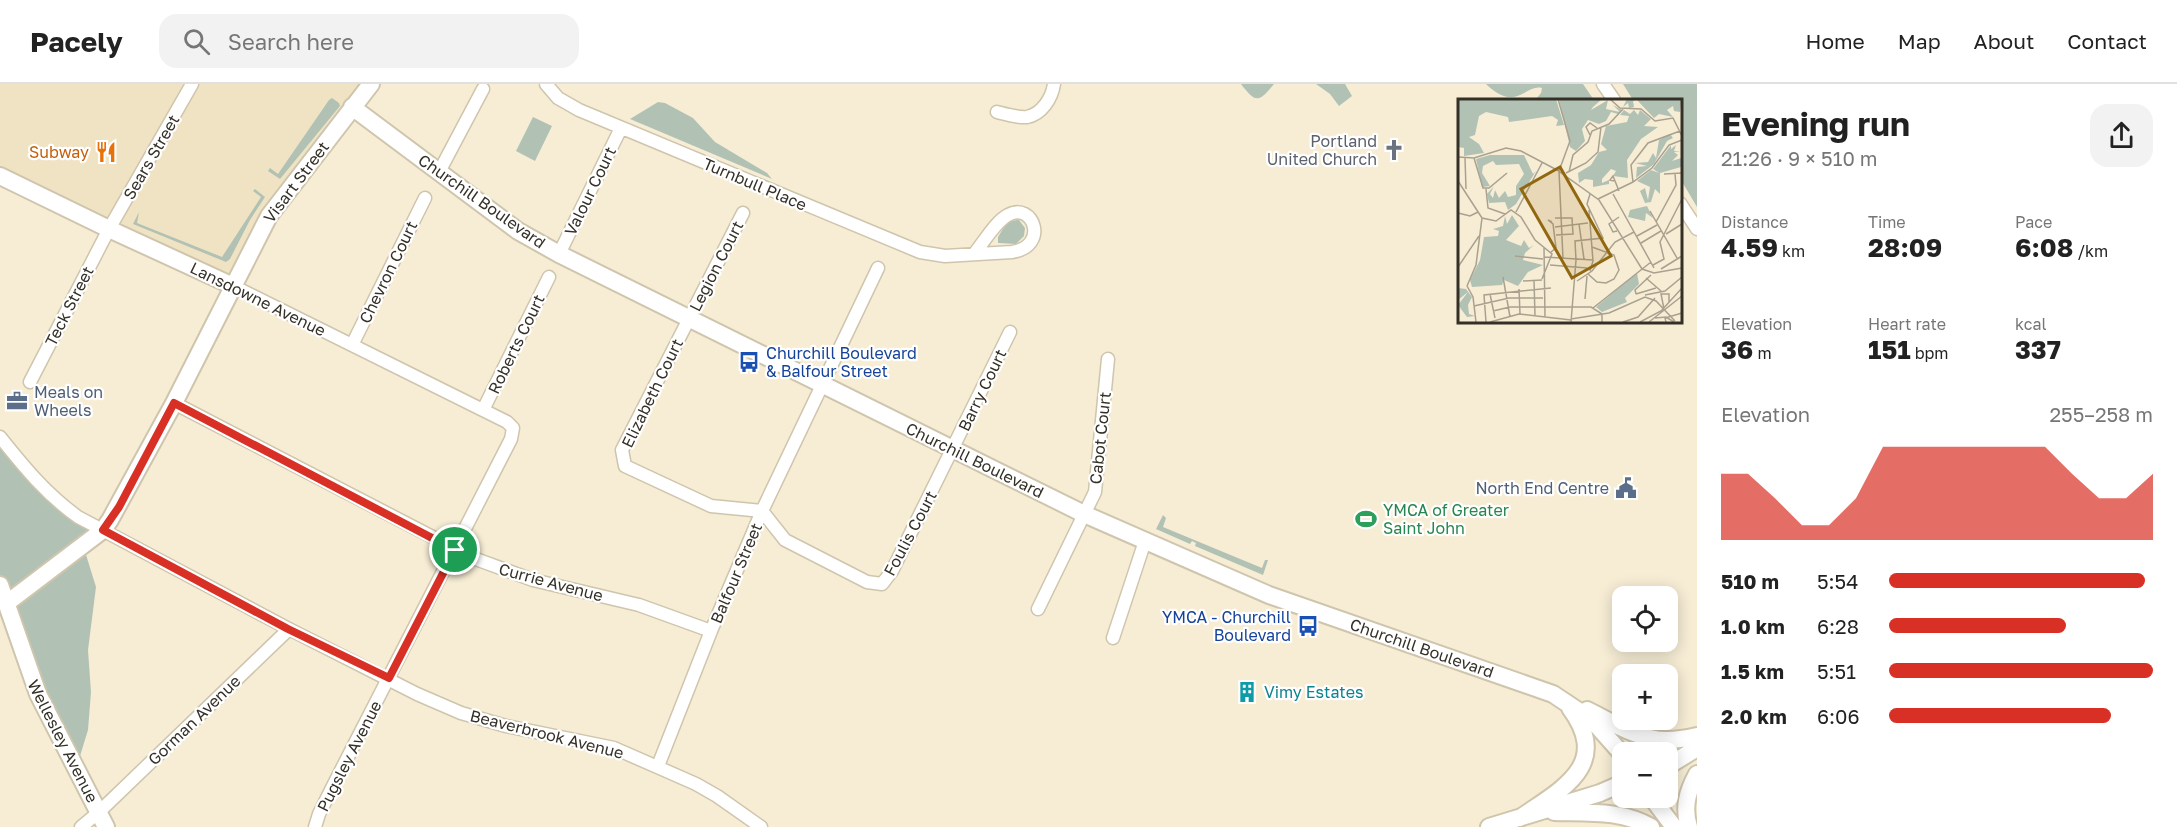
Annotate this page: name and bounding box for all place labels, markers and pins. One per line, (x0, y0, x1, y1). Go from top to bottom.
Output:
place label: Portland United Church (1267, 131, 1377, 169)
church icon: Portland United Church (1382, 138, 1406, 162)
restaurant icon: Subway (94, 140, 118, 164)
place label: Subway (29, 142, 89, 162)
place label: Churchill Boulevard & Balfour Street (766, 343, 917, 381)
bus stop icon: Churchill Boulevard & Balfour Street (737, 350, 761, 374)
place label: Meals on Wheels (34, 382, 103, 420)
office icon: Meals on Wheels (5, 389, 29, 413)
public building icon: North End Centre (1614, 476, 1638, 500)
place label: North End Centre (1475, 478, 1609, 498)
place label: YMCA of Greater Saint John (1383, 500, 1509, 538)
sports icon: YMCA of Greater Saint John (1354, 507, 1378, 531)
pin (429, 524, 480, 575)
place label: YMCA - Churchill Boulevard (1162, 607, 1291, 645)
bus stop icon: YMCA - Churchill Boulevard (1296, 614, 1320, 638)
building icon: Vimy Estates (1235, 680, 1259, 704)
place label: Vimy Estates (1264, 682, 1364, 702)

